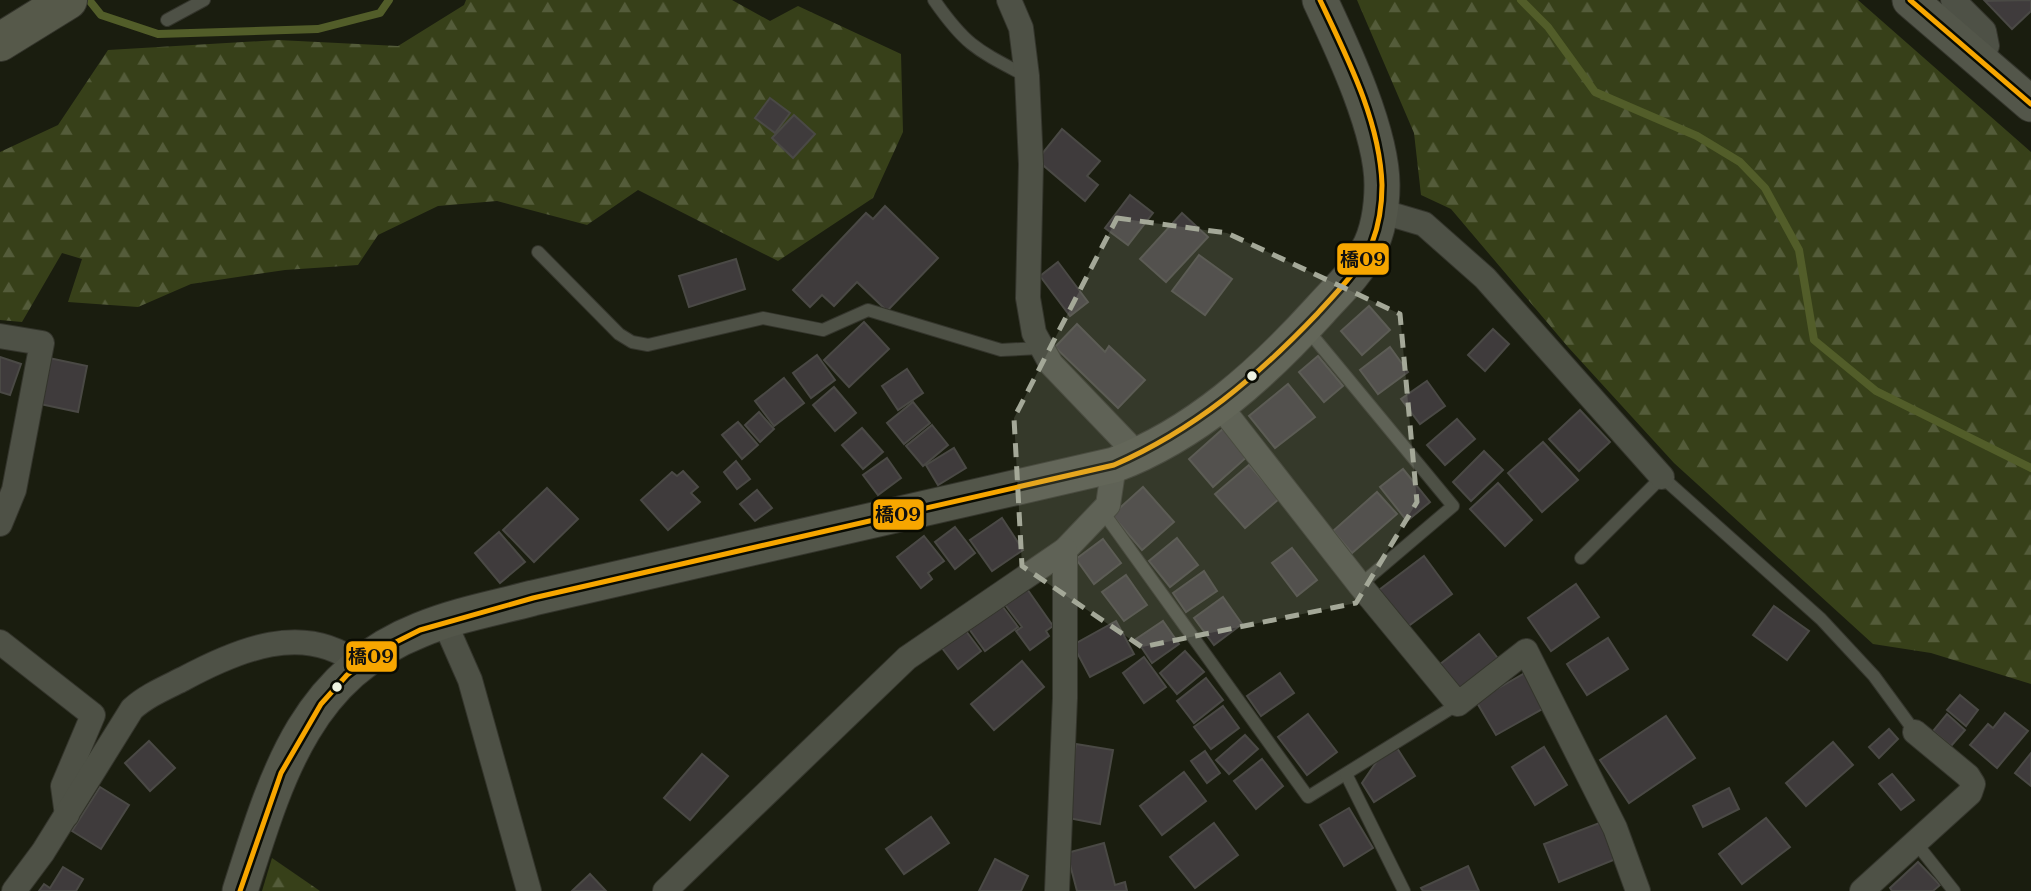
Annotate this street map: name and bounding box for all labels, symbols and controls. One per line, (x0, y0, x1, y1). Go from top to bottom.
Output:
line badge: 橋09 (1336, 242, 1390, 276)
text: 橋09 (1340, 248, 1386, 271)
unlabelled marker (1245, 369, 1259, 383)
line badge: 橋09 (872, 498, 925, 531)
text: 橋09 (875, 503, 921, 526)
line badge: 橋09 (345, 640, 398, 673)
text: 橋09 (348, 645, 394, 668)
unlabelled marker (330, 680, 344, 694)

